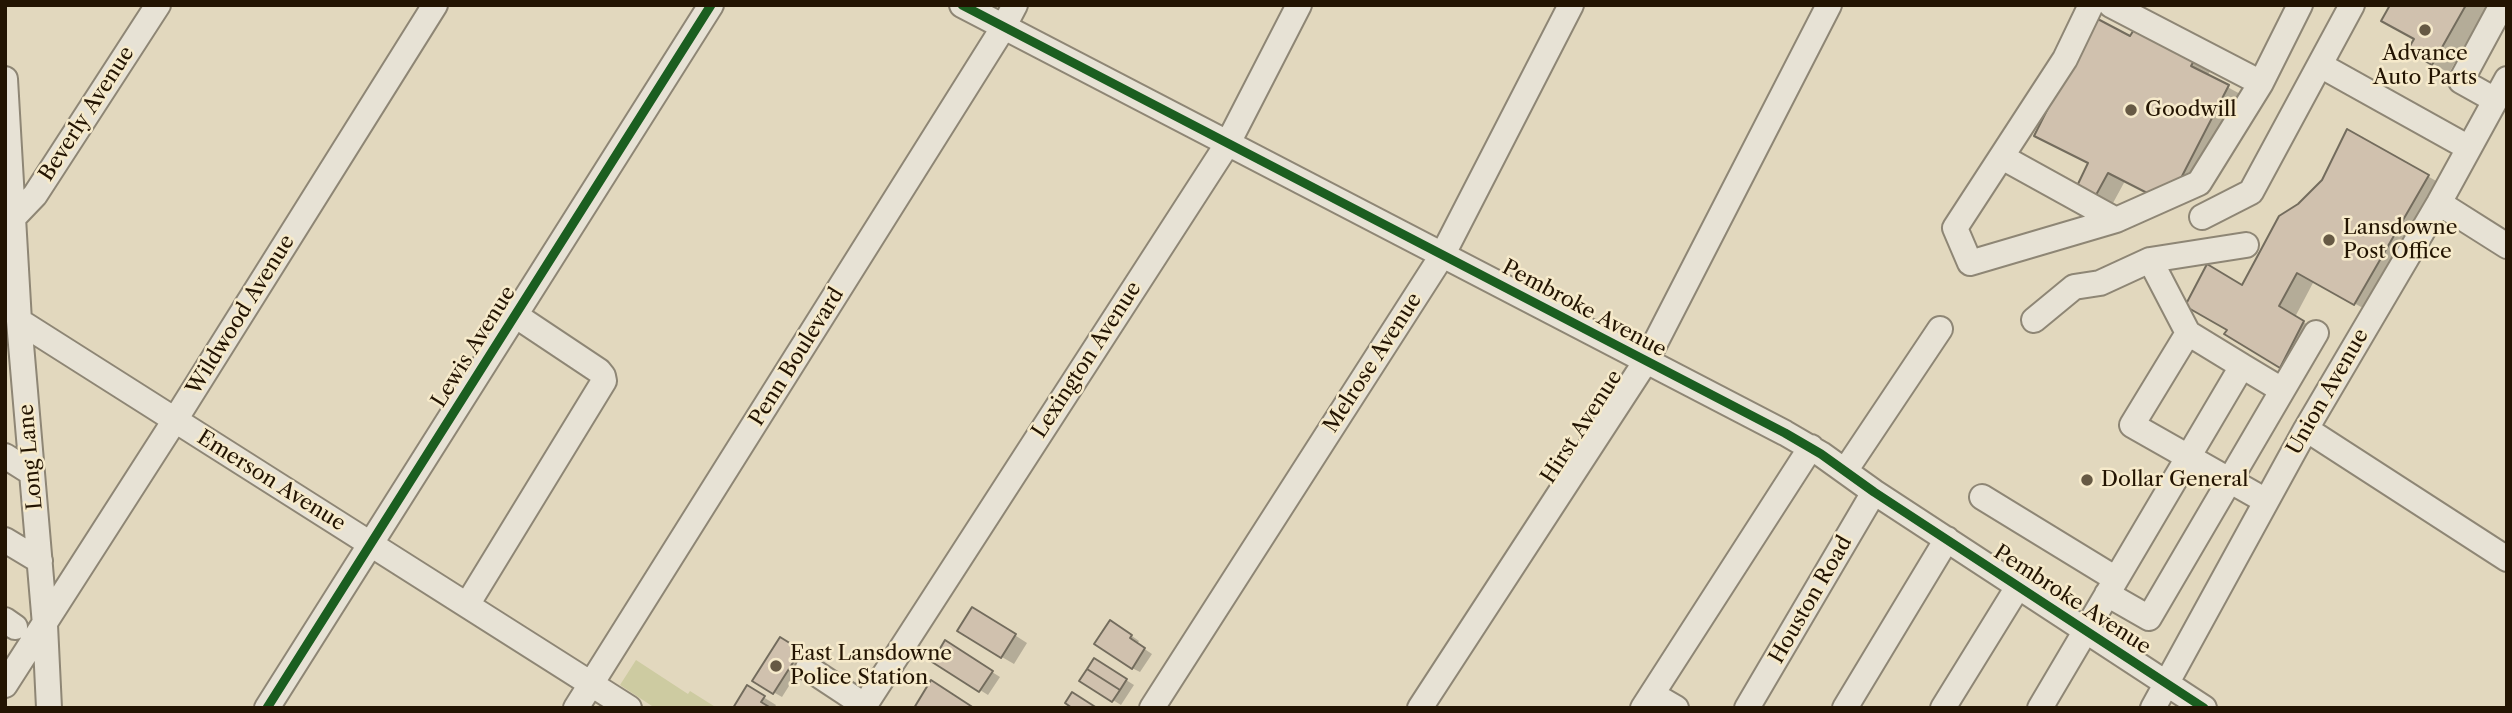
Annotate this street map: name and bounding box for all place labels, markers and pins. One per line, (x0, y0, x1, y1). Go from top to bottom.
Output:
marker: Advance Auto Parts (2417, 22, 2433, 38)
place label: Advance Auto Parts (2373, 41, 2477, 91)
place label: Goodwill (2145, 97, 2236, 123)
marker: Goodwill (2123, 102, 2139, 118)
place label: Lansdowne Post Office (2343, 215, 2457, 265)
marker: Lansdowne Post Office (2321, 232, 2337, 248)
place label: Dollar General (2101, 467, 2249, 493)
marker: Dollar General (2079, 472, 2095, 488)
place label: East Lansdowne Police Station (790, 641, 952, 691)
marker: East Lansdowne Police Station (768, 658, 784, 674)

